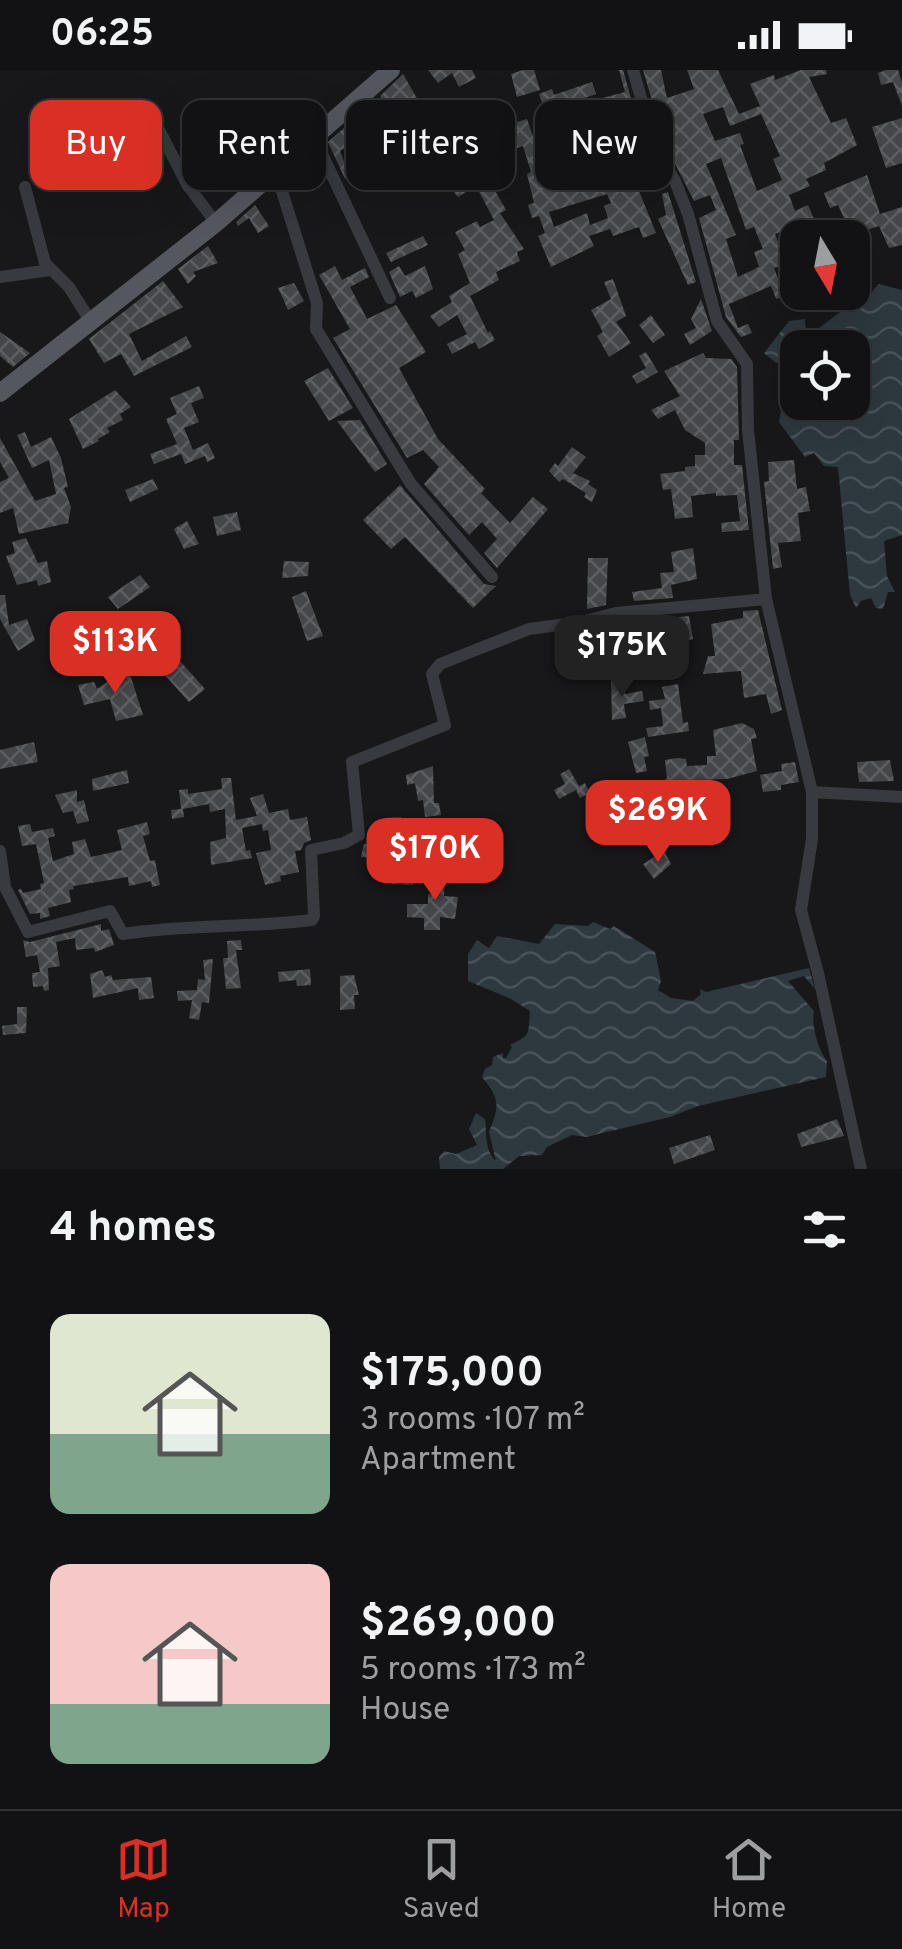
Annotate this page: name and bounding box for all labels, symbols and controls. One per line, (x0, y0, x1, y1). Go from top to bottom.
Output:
text: 06:25 (50, 11, 154, 60)
chip: Buy (30, 100, 162, 190)
chip: Rent (182, 100, 326, 190)
chip: Filters (346, 100, 515, 190)
chip: New (535, 100, 673, 190)
north arrow (780, 220, 870, 310)
map controls (780, 220, 870, 420)
button: locate (780, 330, 870, 420)
pin: $113K (45, 611, 185, 696)
pin: $175K (552, 615, 692, 700)
text: $113K (72, 623, 158, 663)
text: $175K (576, 627, 668, 667)
pin: $269K (588, 780, 728, 865)
text: $269K (608, 792, 708, 832)
pin: $170K (365, 818, 505, 903)
text: $170K (389, 830, 481, 870)
icon: filters (797, 1202, 852, 1257)
text: 4 homes (50, 1203, 217, 1256)
text: $175,000 (360, 1348, 544, 1401)
icon: home (130, 1354, 250, 1474)
text: 3 rooms · 107 m² (360, 1401, 585, 1441)
text: Apartment (360, 1441, 516, 1481)
text: $269,000 (360, 1598, 556, 1651)
icon: home (130, 1604, 250, 1724)
text: 5 rooms · 173 m² (360, 1651, 586, 1691)
text: House (360, 1691, 450, 1731)
tab: Map (116, 1832, 171, 1928)
tab: Saved (403, 1832, 480, 1928)
tab: Home (712, 1832, 786, 1928)

